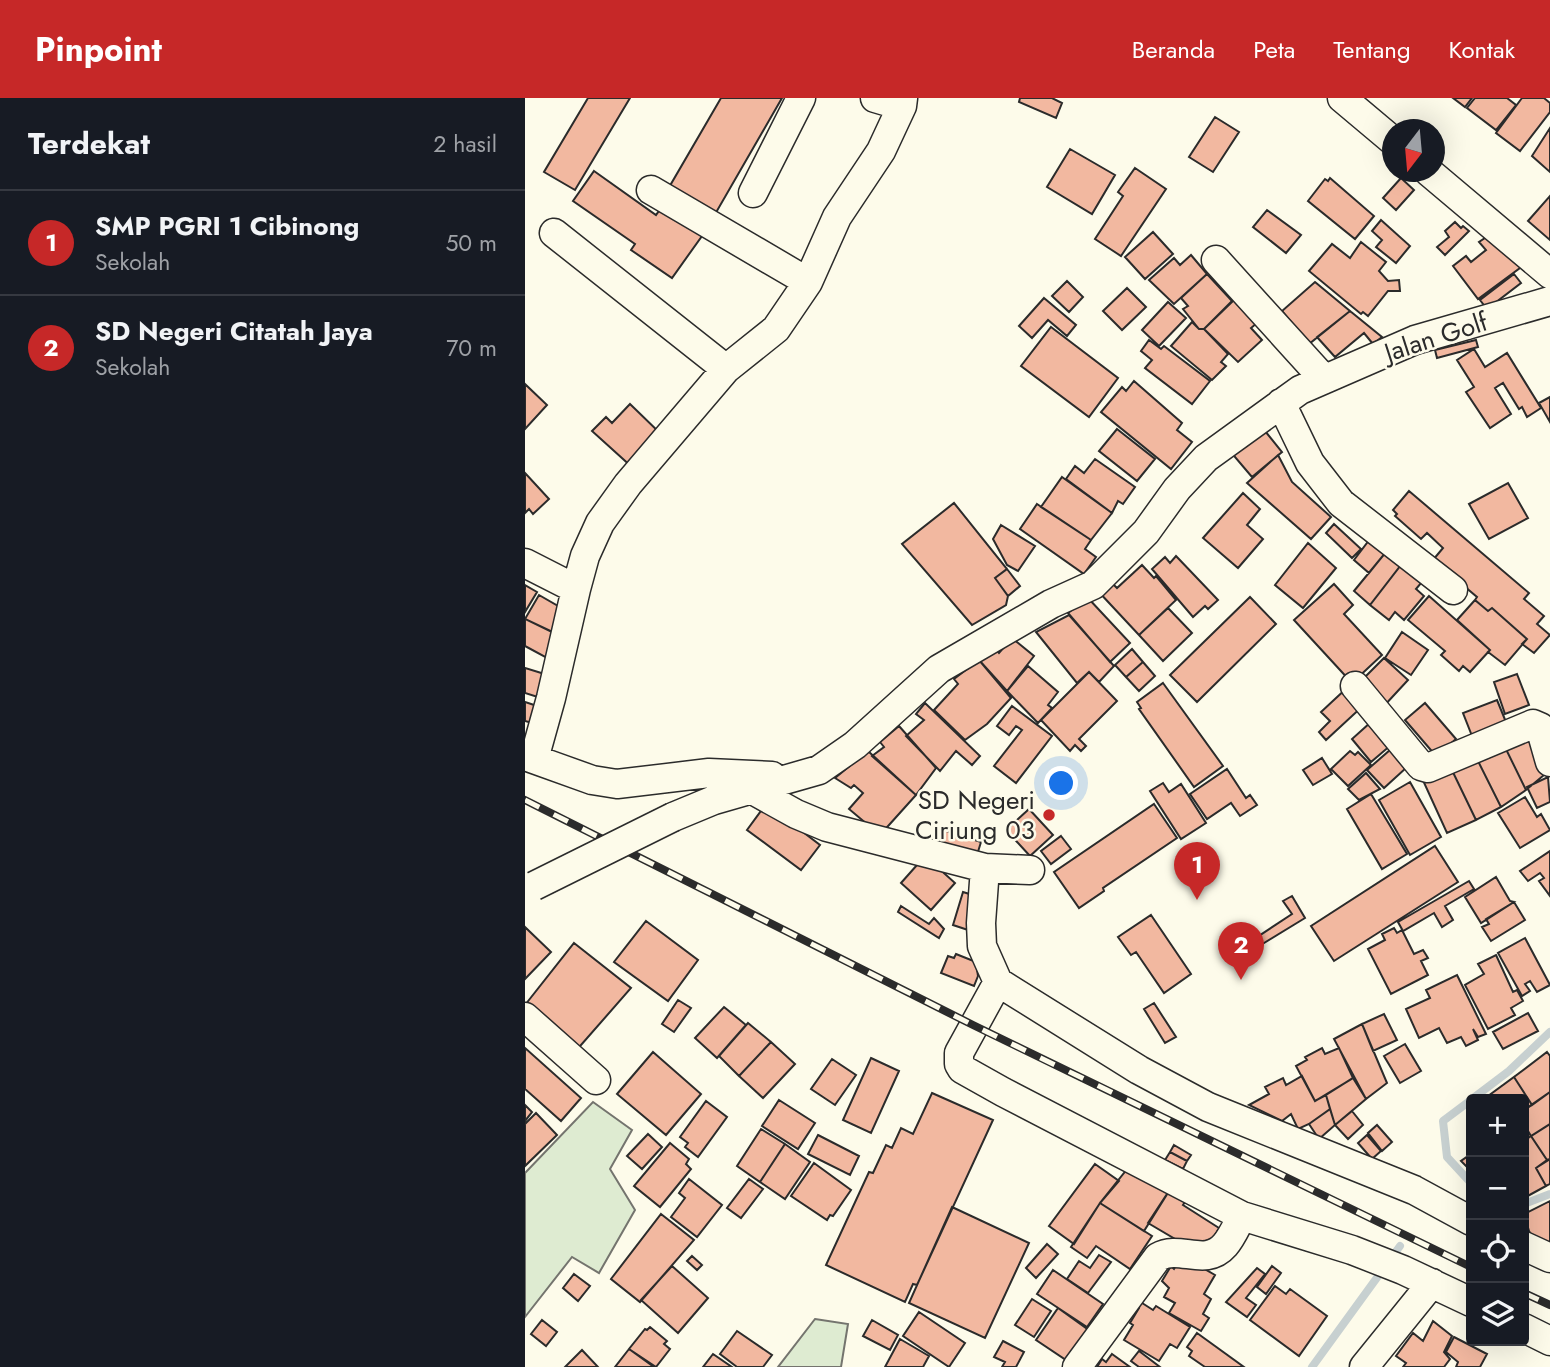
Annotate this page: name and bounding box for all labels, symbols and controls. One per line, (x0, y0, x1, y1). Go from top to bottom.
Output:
text: Pinpoint (35, 26, 162, 73)
text: Beranda (1132, 32, 1215, 67)
text: Peta (1253, 32, 1295, 67)
text: Tentang (1333, 32, 1411, 67)
text: Kontak (1449, 32, 1515, 67)
north arrow (1382, 119, 1445, 182)
text: Terdekat (28, 122, 150, 165)
text: 2 hasil (433, 127, 497, 161)
text: SMP PGRI 1 Cibinong (95, 207, 359, 245)
text: 1 (45, 226, 57, 260)
text: 50 m (445, 226, 497, 260)
text: Sekolah (95, 245, 170, 279)
street label: Jalan Golf (1377, 302, 1493, 372)
text: SD Negeri Citatah Jaya (95, 312, 373, 350)
text: 2 (43, 331, 59, 365)
text: 70 m (446, 331, 497, 365)
text: Sekolah (95, 350, 170, 384)
your location (1044, 766, 1078, 800)
place label: SD Negeri Ciriung 03 (915, 781, 1035, 849)
marker: SD Negeri Ciriung 03 (1041, 807, 1057, 823)
pin: 1 (1174, 842, 1220, 900)
pin: 2 (1218, 922, 1264, 980)
map controls (1466, 1094, 1529, 1346)
button: + (1466, 1094, 1529, 1157)
button: − (1466, 1157, 1529, 1220)
button: locate (1466, 1220, 1529, 1283)
button: layers (1466, 1283, 1529, 1346)

